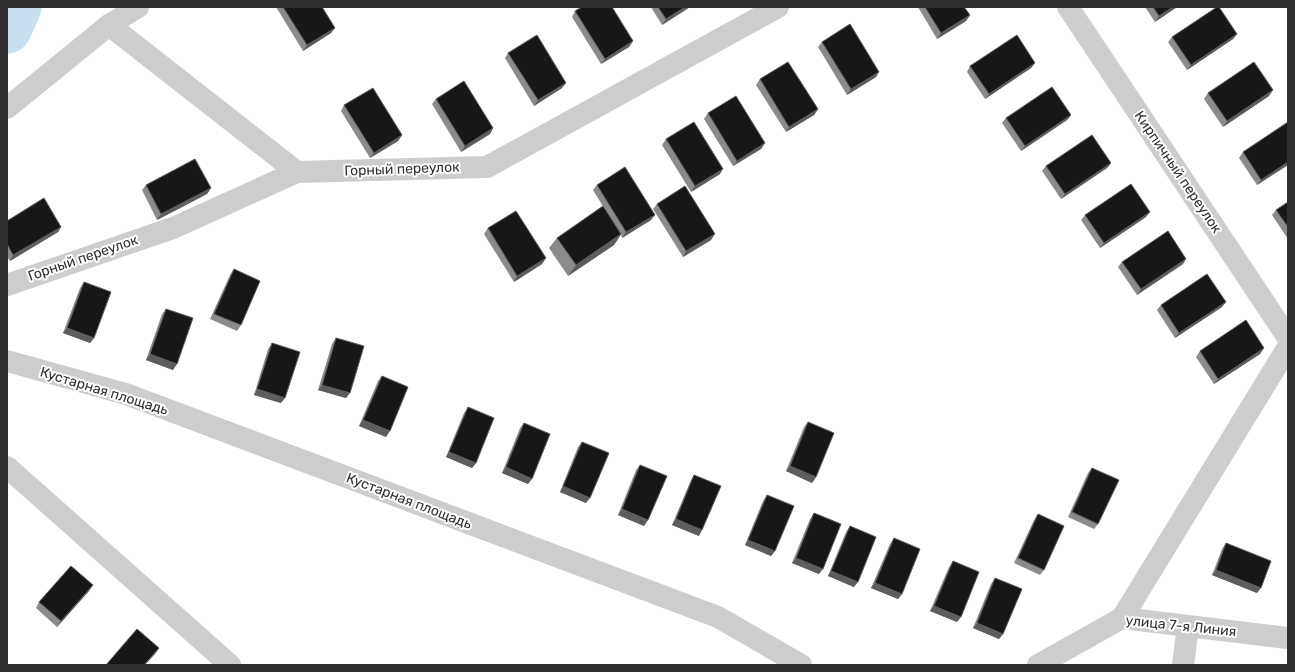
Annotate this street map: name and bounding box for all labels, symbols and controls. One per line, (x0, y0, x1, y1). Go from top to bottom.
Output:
street label: Кирпичный переулок (1131, 108, 1225, 237)
street label: Горный переулок (344, 158, 460, 180)
street label: Горный переулок (26, 231, 141, 285)
street label: Кустарная площадь (38, 363, 170, 419)
street label: Кустарная площадь (344, 469, 474, 533)
street label: улица 7-я Линия (1125, 612, 1237, 640)

